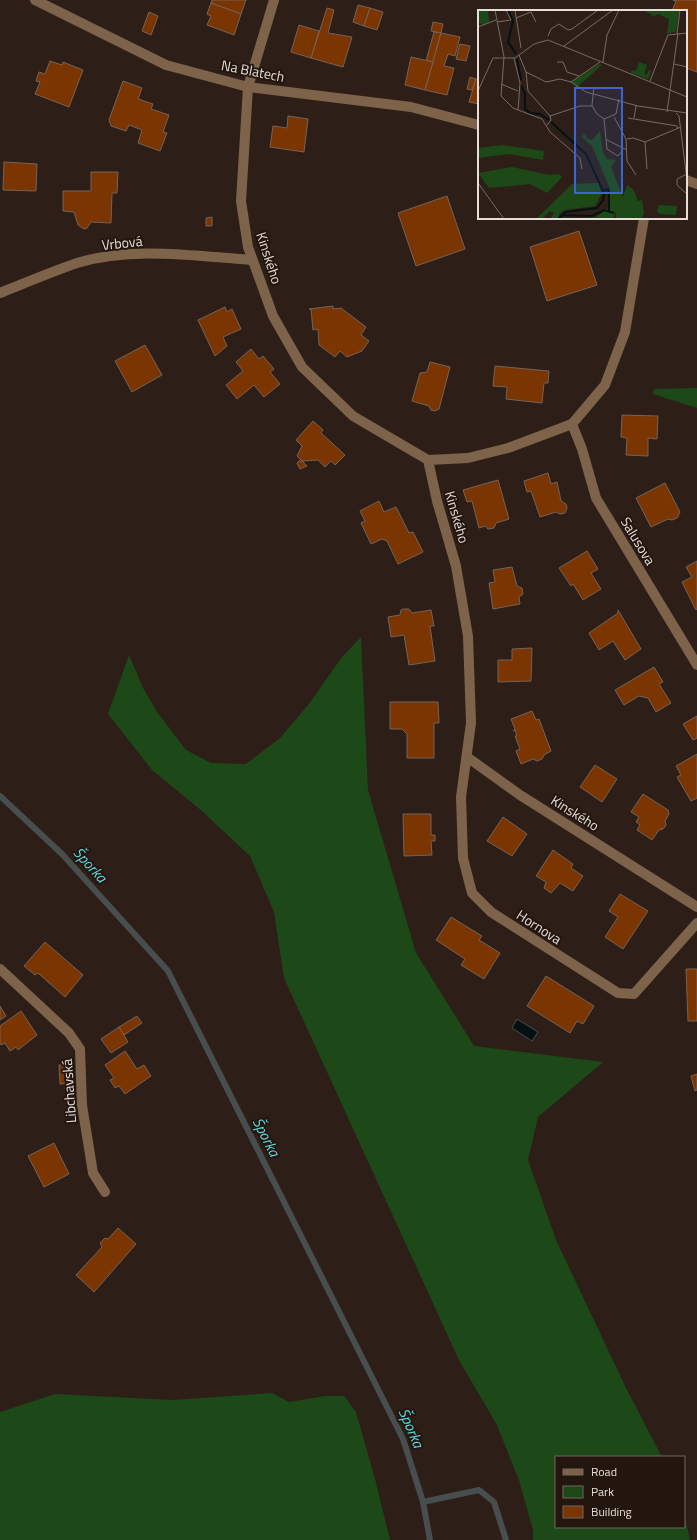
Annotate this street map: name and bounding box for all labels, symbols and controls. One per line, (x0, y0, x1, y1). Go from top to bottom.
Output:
inset map (478, 10, 687, 219)
street label: Na Blatech (220, 54, 287, 87)
street label: Kinského (251, 229, 288, 287)
street label: Vrbová (101, 230, 143, 255)
street label: Kinského (440, 488, 475, 546)
street label: Salusova (616, 513, 661, 569)
street label: Kinského (547, 789, 604, 836)
water label: Šporka (68, 842, 114, 889)
street label: Hornova (513, 904, 566, 949)
street label: Libchavská (56, 1058, 81, 1124)
water label: Šporka (247, 1113, 287, 1162)
water label: Šporka (393, 1404, 431, 1453)
legend (555, 1456, 685, 1528)
text: Road (591, 1462, 617, 1481)
text: Park (591, 1482, 614, 1501)
text: Building (591, 1502, 632, 1521)

